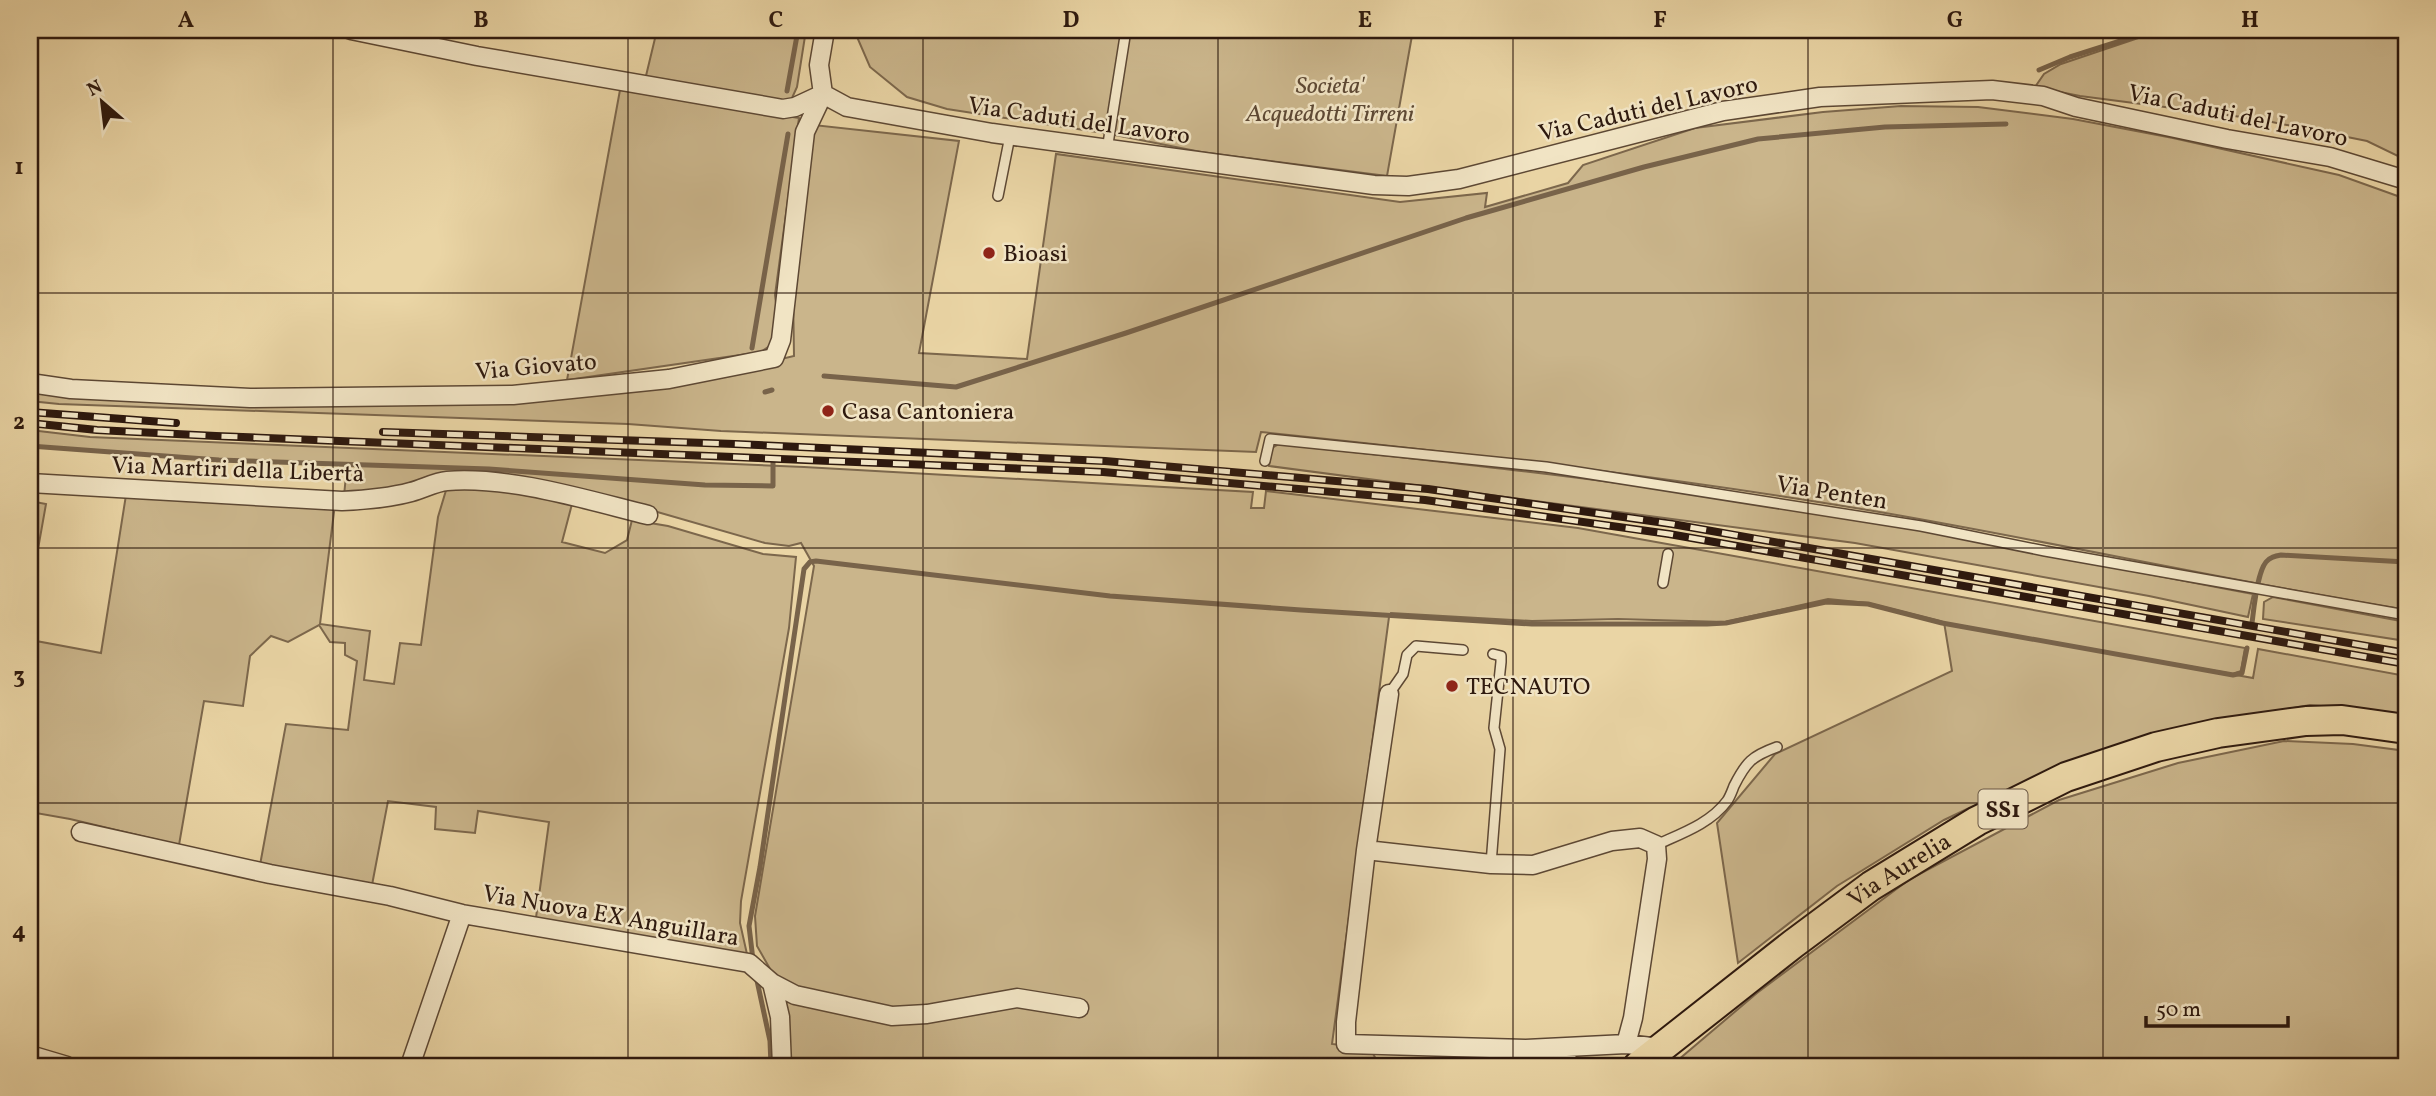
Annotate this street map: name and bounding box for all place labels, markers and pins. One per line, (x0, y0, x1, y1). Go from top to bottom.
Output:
place label: Bioasi (1003, 238, 1067, 272)
marker: Bioasi (981, 245, 997, 261)
place label: Casa Cantoniera (842, 396, 1015, 430)
marker: Casa Cantoniera (820, 403, 836, 419)
place label: TECNAUTO (1466, 671, 1590, 705)
marker: TECNAUTO (1444, 678, 1460, 694)

